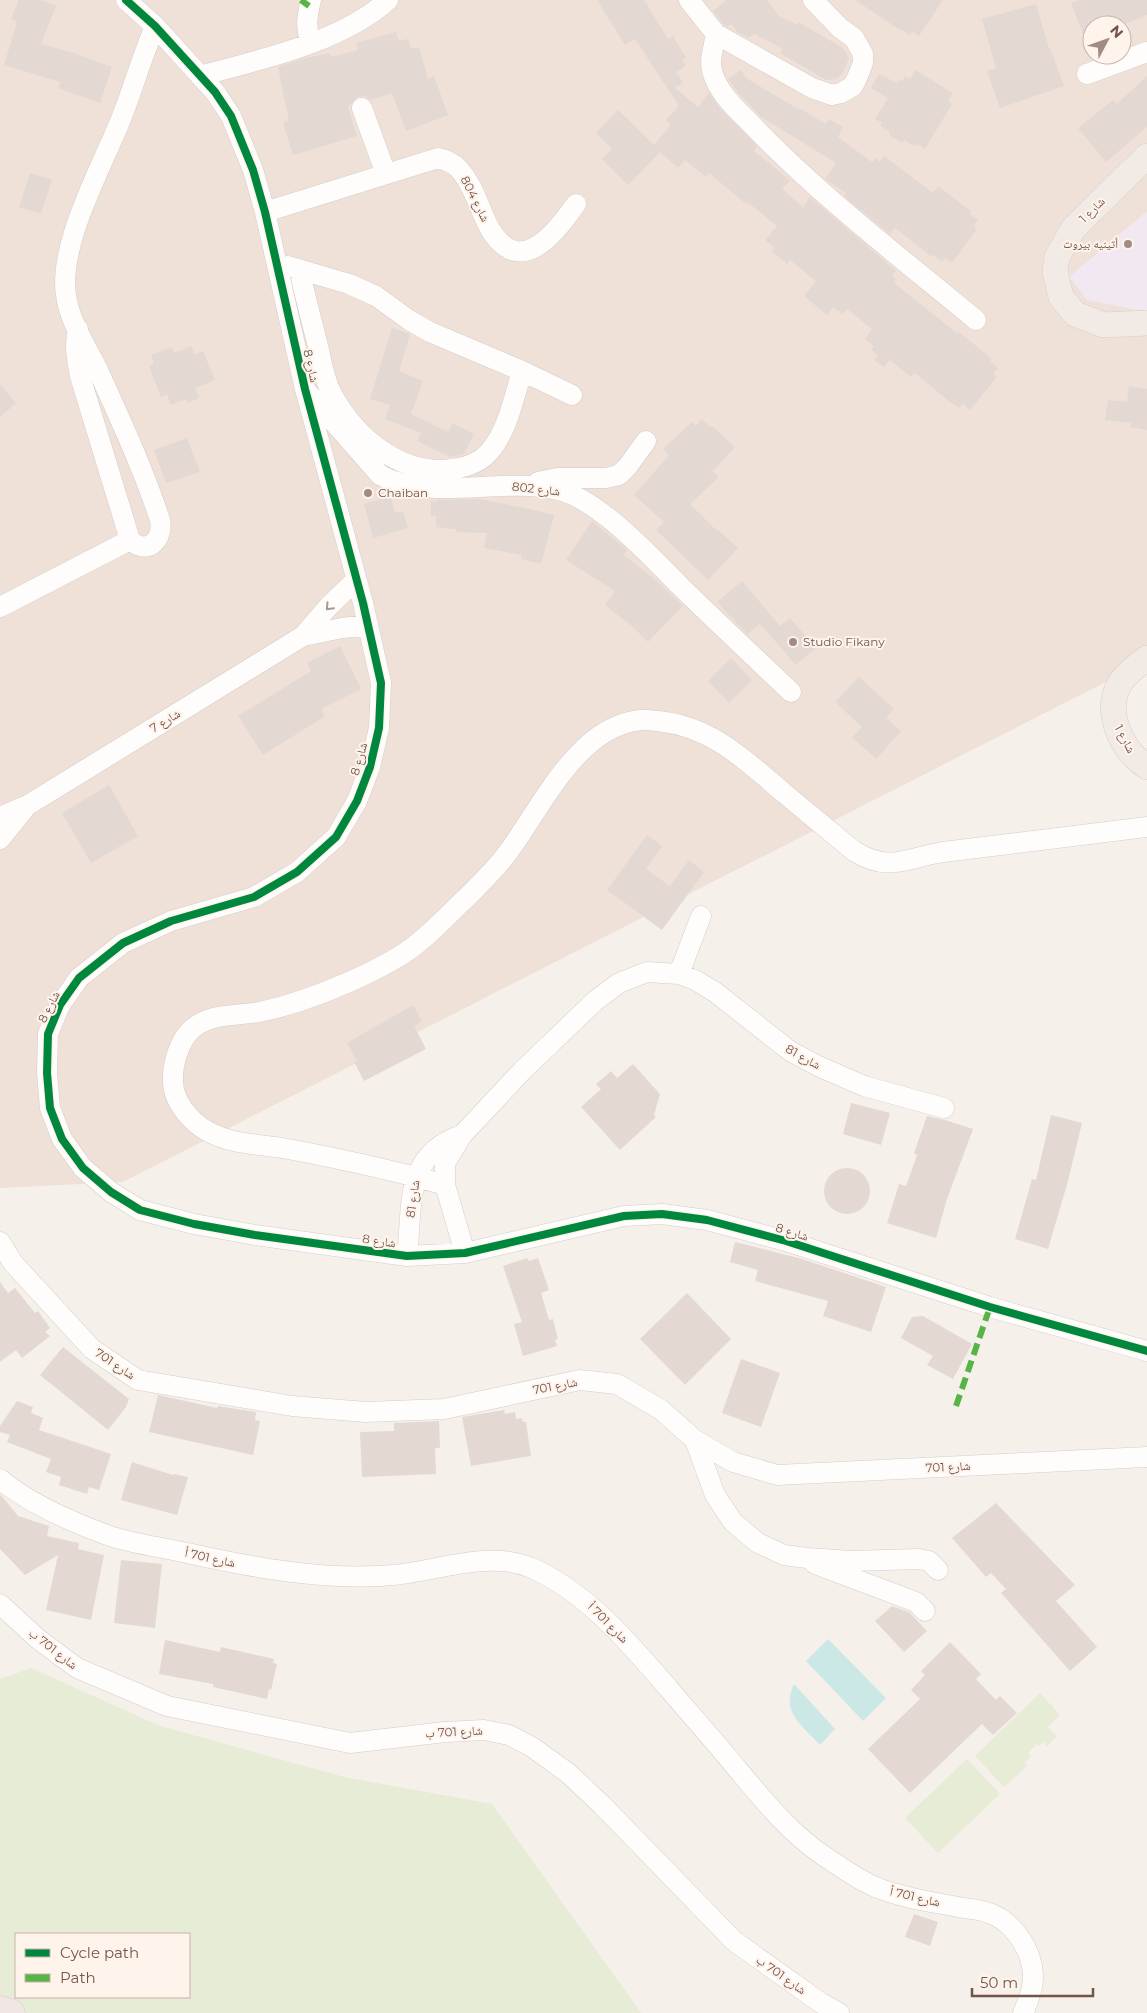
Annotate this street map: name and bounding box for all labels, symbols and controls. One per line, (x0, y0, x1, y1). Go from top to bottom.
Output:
north arrow (1082, 15, 1132, 65)
text: N (1106, 21, 1127, 42)
street label: شارع 804 (457, 173, 493, 225)
street label: شارع 1 (1076, 194, 1109, 226)
place label: أتينيه بيروت (1063, 236, 1118, 251)
marker: أتينيه بيروت (1122, 238, 1134, 250)
street label: شارع 8 (299, 348, 323, 384)
street label: شارع 802 (511, 479, 561, 499)
place label: Chaiban (378, 485, 428, 500)
marker: Chaiban (362, 487, 374, 499)
one-way arrow (326, 602, 335, 611)
place label: Studio Fikany (803, 634, 885, 649)
marker: Studio Fikany (787, 636, 799, 648)
street label: شارع 7 (147, 706, 183, 736)
street label: شارع 1 (1111, 722, 1139, 756)
street label: شارع 8 (347, 741, 371, 777)
street label: شارع 8 (34, 988, 64, 1026)
street label: شارع 81 (783, 1041, 824, 1073)
street label: شارع 81 (402, 1179, 424, 1219)
street label: شارع 8 (774, 1219, 811, 1245)
street label: شارع 8 (361, 1231, 397, 1251)
street label: شارع 701 (92, 1345, 138, 1383)
street label: شارع 701 (531, 1374, 579, 1398)
street label: شارع 701 (925, 1458, 971, 1476)
street label: شارع 701 أ (183, 1545, 237, 1571)
street label: شارع 701 أ (584, 1599, 632, 1647)
street label: شارع 701 ب (25, 1625, 81, 1673)
street label: شارع 701 ب (425, 1723, 483, 1741)
street label: شارع 701 أ (888, 1883, 942, 1911)
legend (15, 1933, 190, 1998)
text: Cycle path (60, 1943, 139, 1962)
street label: شارع 701 ب (753, 1952, 809, 1998)
scale bar (972, 1966, 1093, 1998)
text: Path (60, 1968, 96, 1987)
text: 50 m (980, 1973, 1018, 1992)

